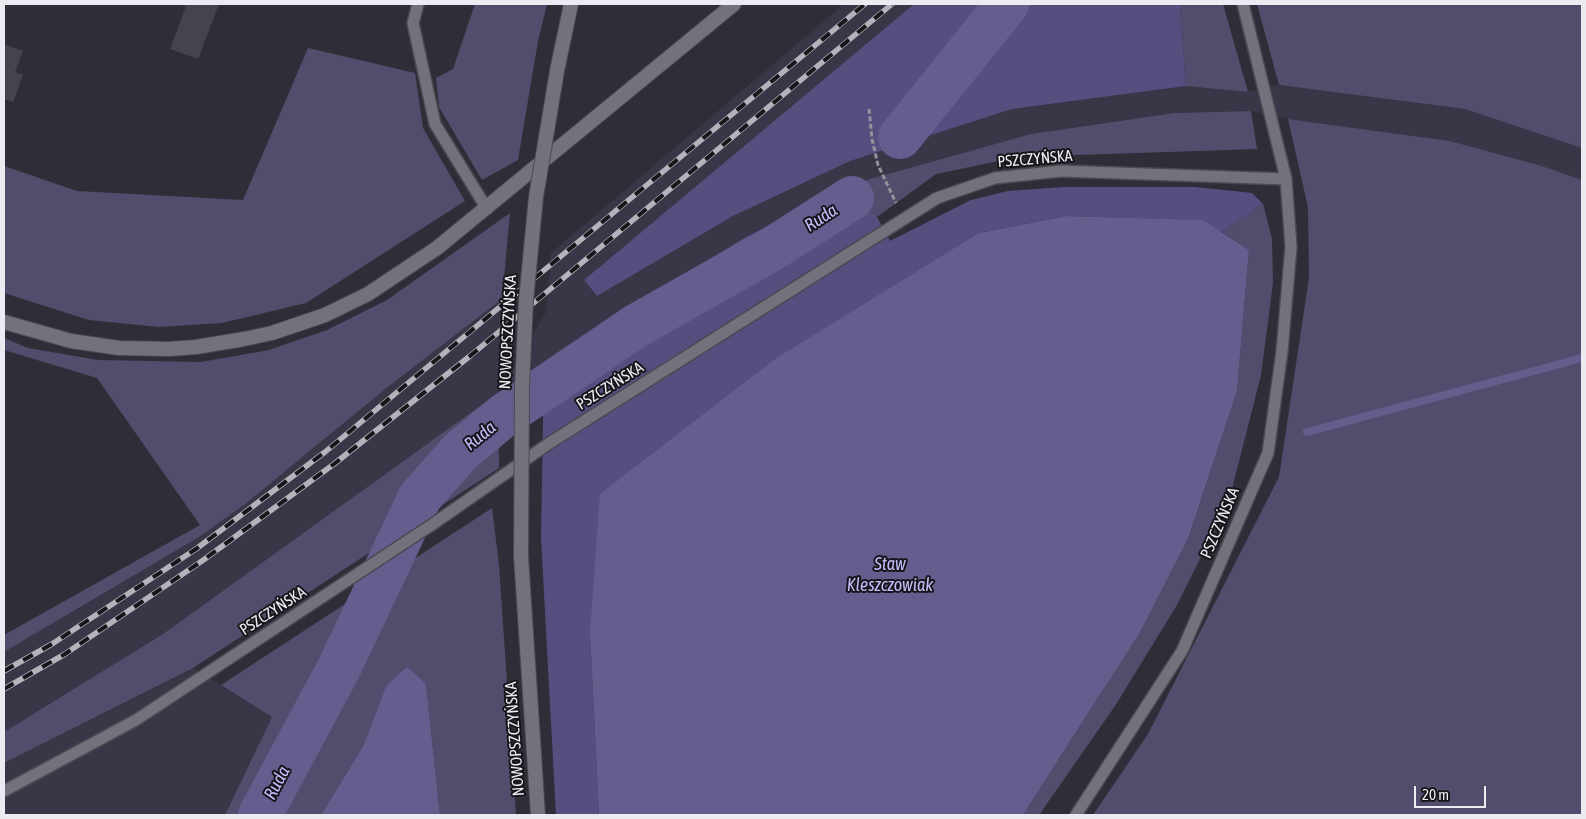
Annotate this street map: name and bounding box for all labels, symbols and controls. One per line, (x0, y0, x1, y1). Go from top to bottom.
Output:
street label: PSZCZYŃSKA (997, 146, 1073, 172)
water label: Ruda (801, 200, 841, 236)
street label: NOWOPSZCZYŃSKA (495, 274, 521, 390)
street label: PSZCZYŃSKA (573, 358, 647, 414)
water label: Ruda (460, 417, 500, 455)
street label: PSZCZYŃSKA (1196, 485, 1244, 561)
water label: Staw Kleszczowiak (847, 553, 933, 596)
street label: PSZCZYŃSKA (236, 582, 310, 640)
street label: NOWOPSZCZYŃSKA (501, 681, 529, 797)
water label: Ruda (259, 763, 295, 803)
scale bar (1416, 776, 1488, 808)
text: 20 m (1422, 786, 1449, 803)

